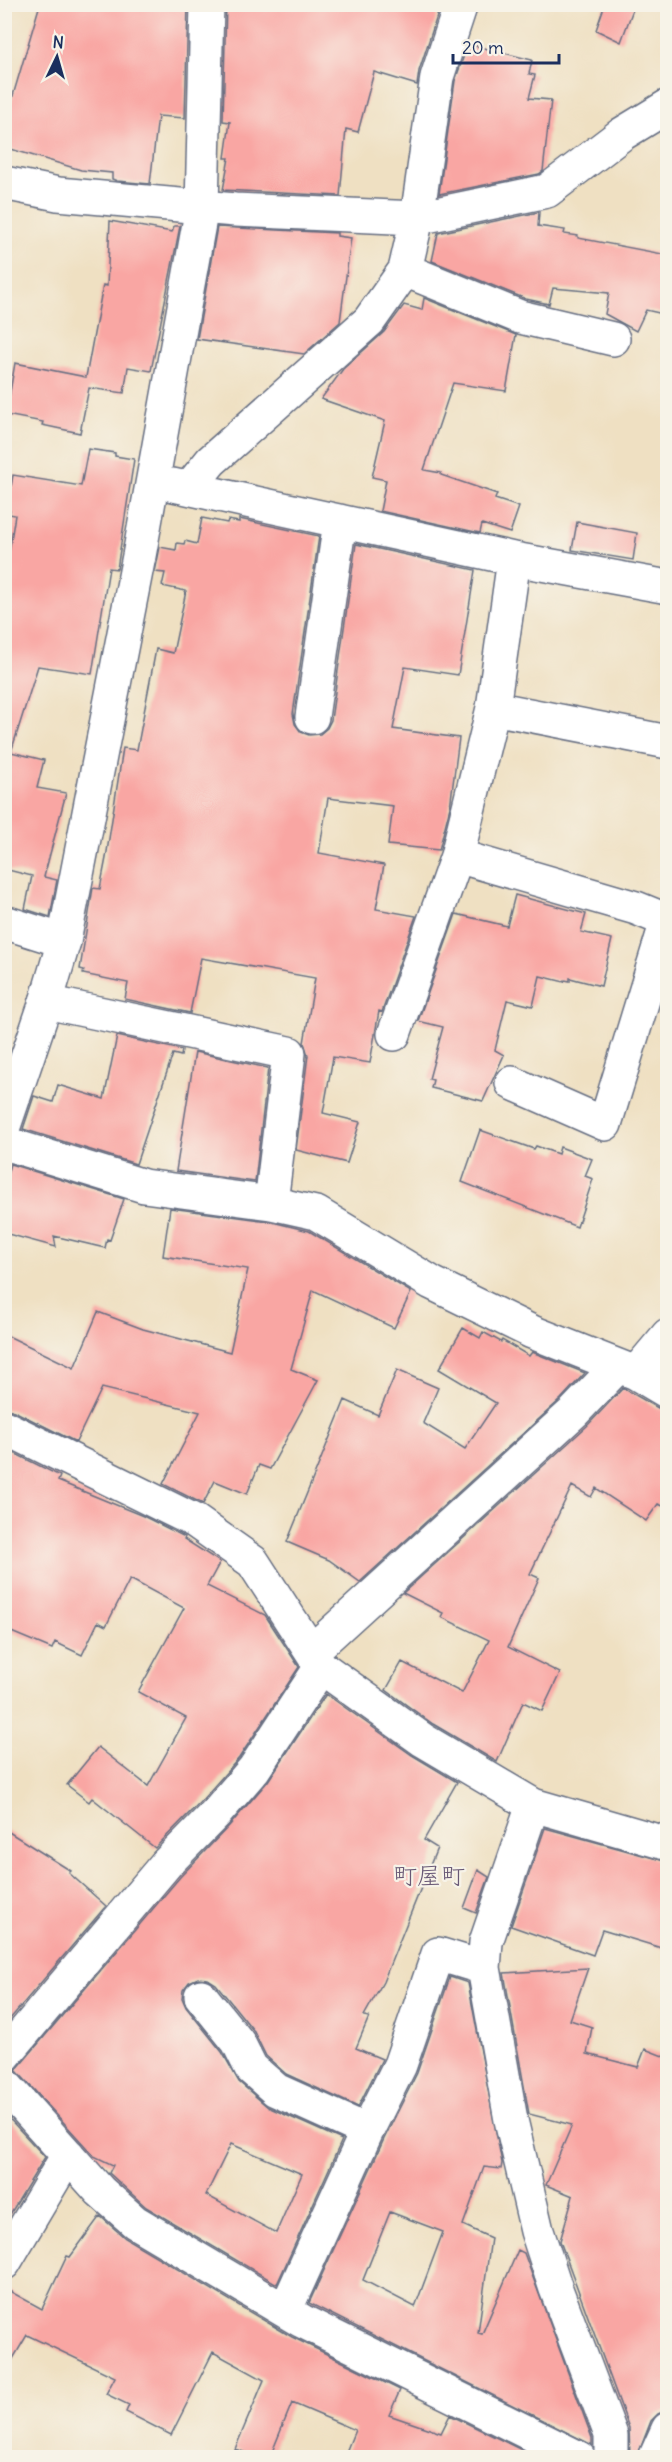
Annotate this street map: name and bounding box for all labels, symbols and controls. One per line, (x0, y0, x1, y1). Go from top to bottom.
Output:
north arrow (27, 27, 87, 87)
scale bar (453, 27, 560, 65)
text: N (52, 32, 65, 53)
text: 20 m (462, 36, 504, 59)
district label: 町屋町 (393, 1860, 465, 1890)

